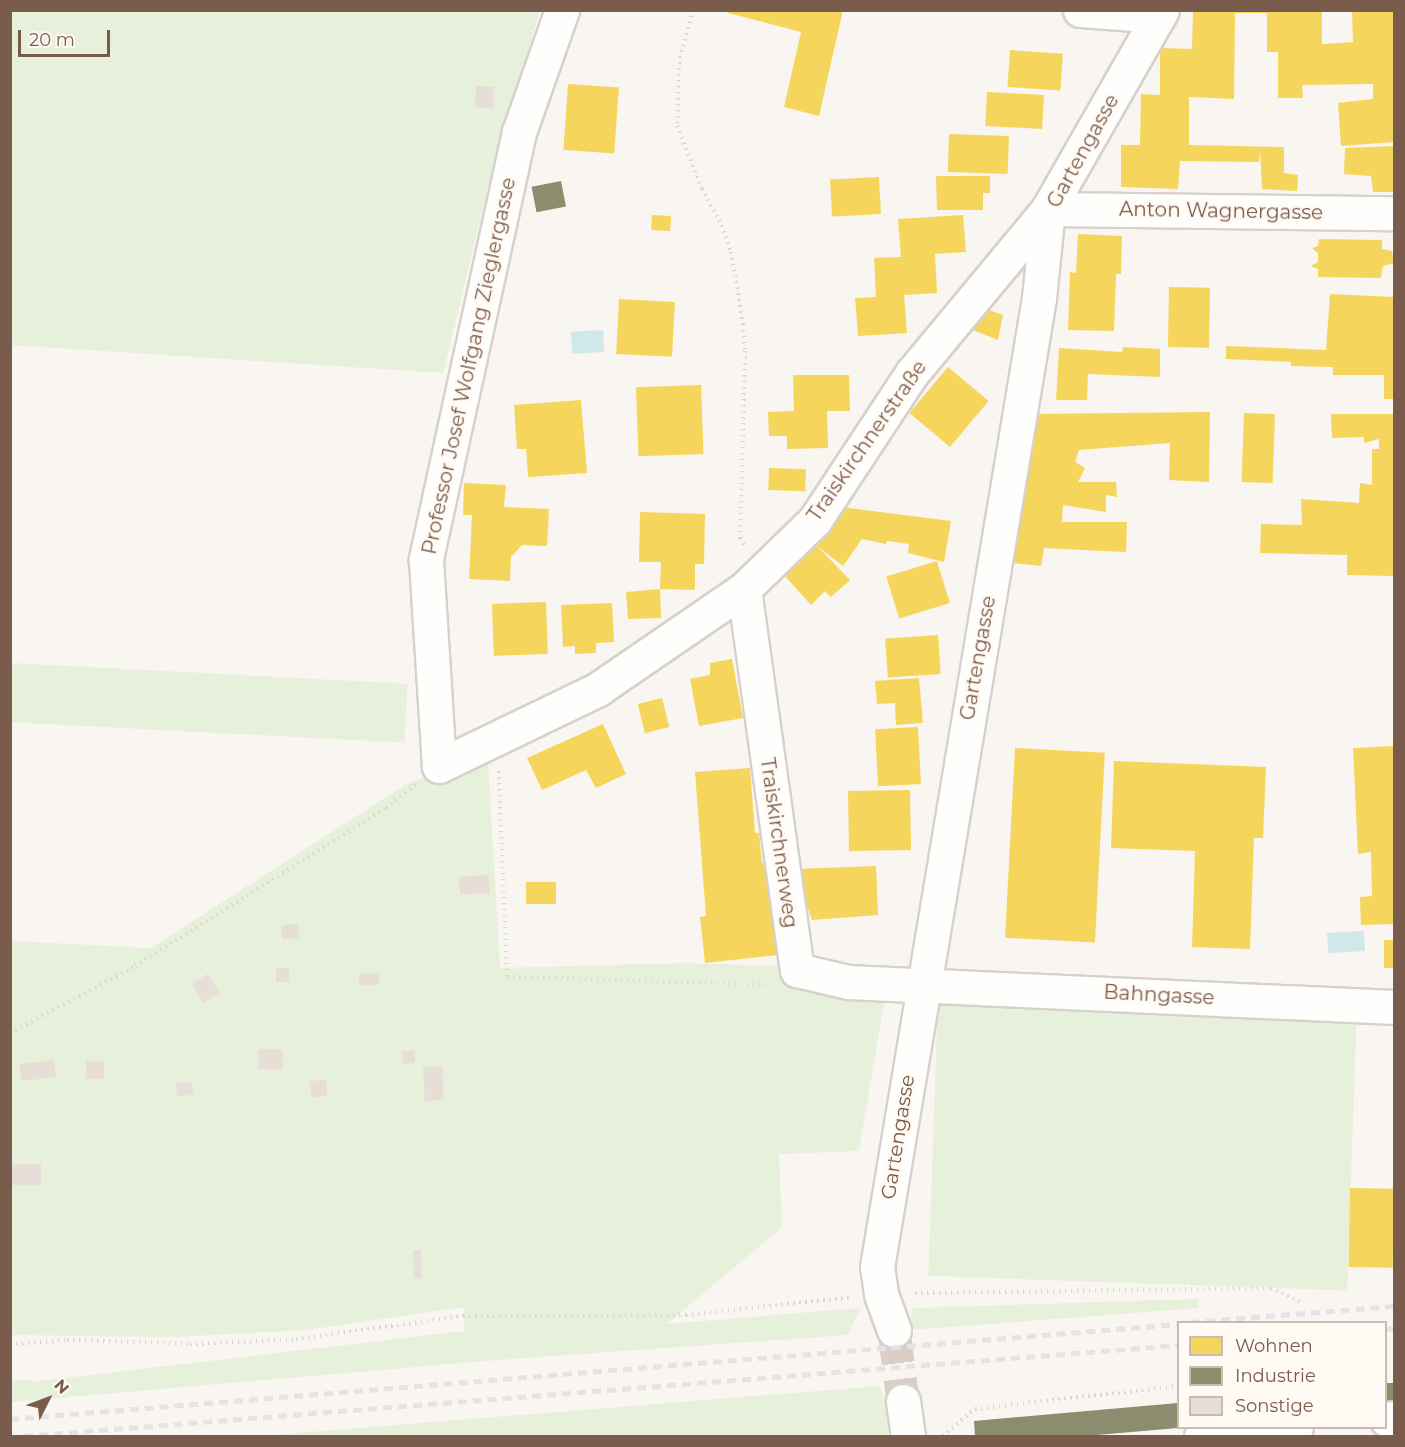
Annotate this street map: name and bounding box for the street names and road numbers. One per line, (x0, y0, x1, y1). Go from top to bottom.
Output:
street label: Gartengasse (1042, 90, 1124, 212)
street label: Professor Josef Wolfgang Zieglergasse (417, 175, 521, 557)
street label: Anton Wagnergasse (1119, 197, 1323, 225)
street label: Traiskirchnerstraße (802, 356, 932, 526)
street label: Gartengasse (955, 594, 1001, 722)
street label: Traiskirchnerweg (755, 756, 803, 930)
street label: Bahngasse (1103, 980, 1215, 1010)
street label: Gartengasse (876, 1073, 920, 1201)

